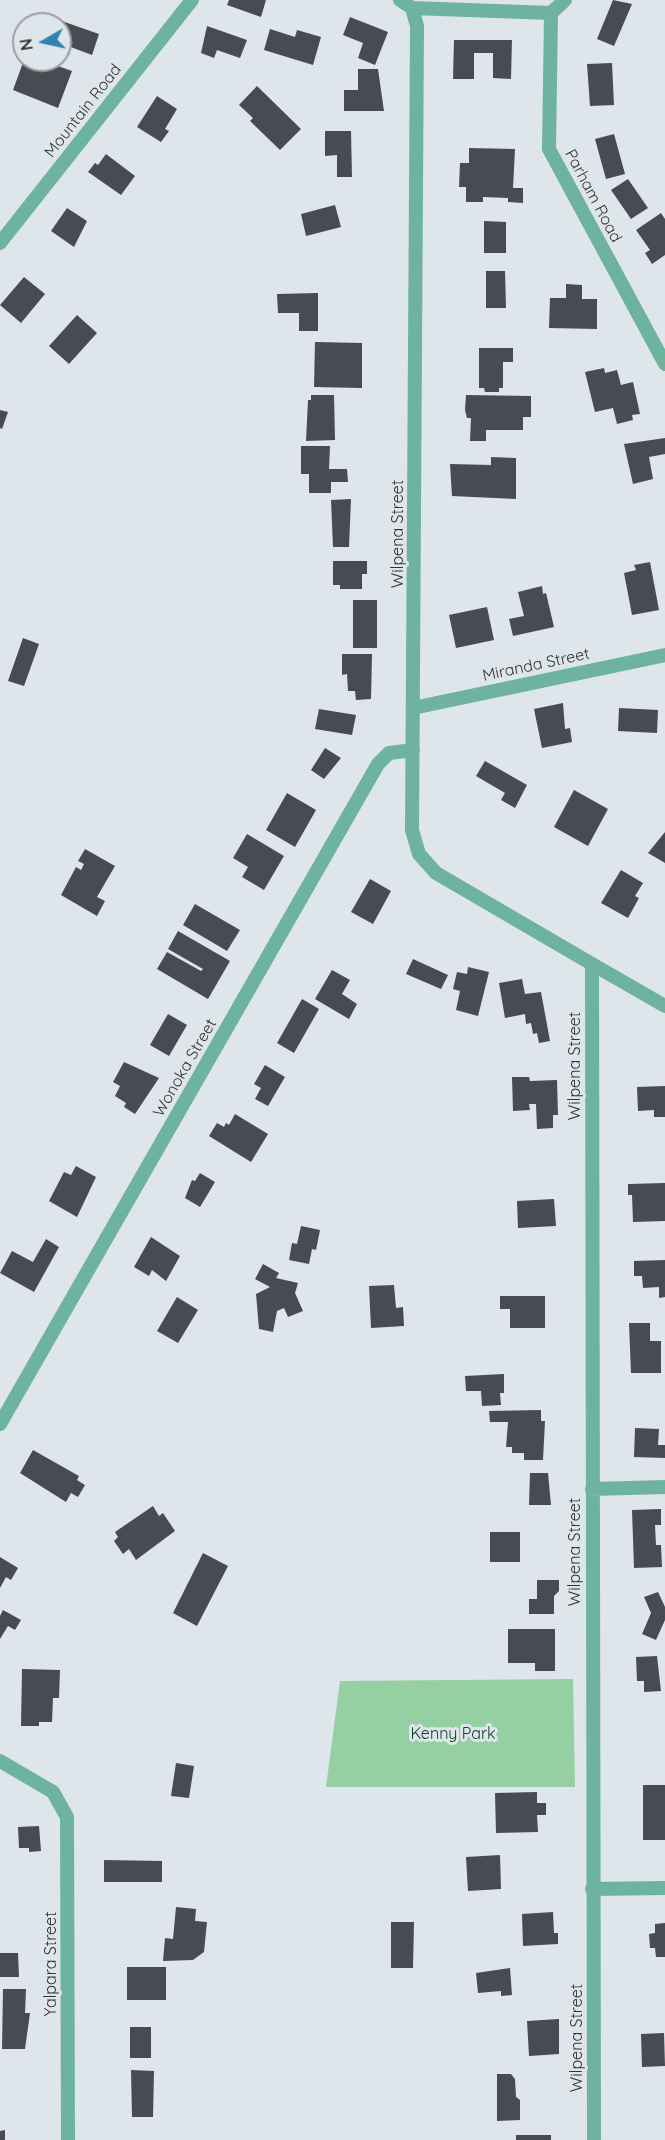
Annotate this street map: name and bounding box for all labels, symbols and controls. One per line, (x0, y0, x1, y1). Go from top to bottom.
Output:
north arrow (12, 12, 72, 72)
text: N (15, 37, 37, 52)
street label: Mountain Road (41, 61, 125, 161)
street label: Parham Road (560, 146, 626, 246)
street label: Wilpena Street (388, 480, 408, 588)
street label: Miranda Street (481, 644, 591, 686)
street label: Wilpena Street (565, 1012, 585, 1120)
street label: Wonoka Street (149, 1016, 221, 1120)
street label: Wilpena Street (565, 1498, 585, 1606)
park label: Kenny Park (410, 1724, 496, 1744)
street label: Yalpara Street (41, 1912, 61, 2016)
street label: Wilpena Street (567, 1984, 587, 2092)

